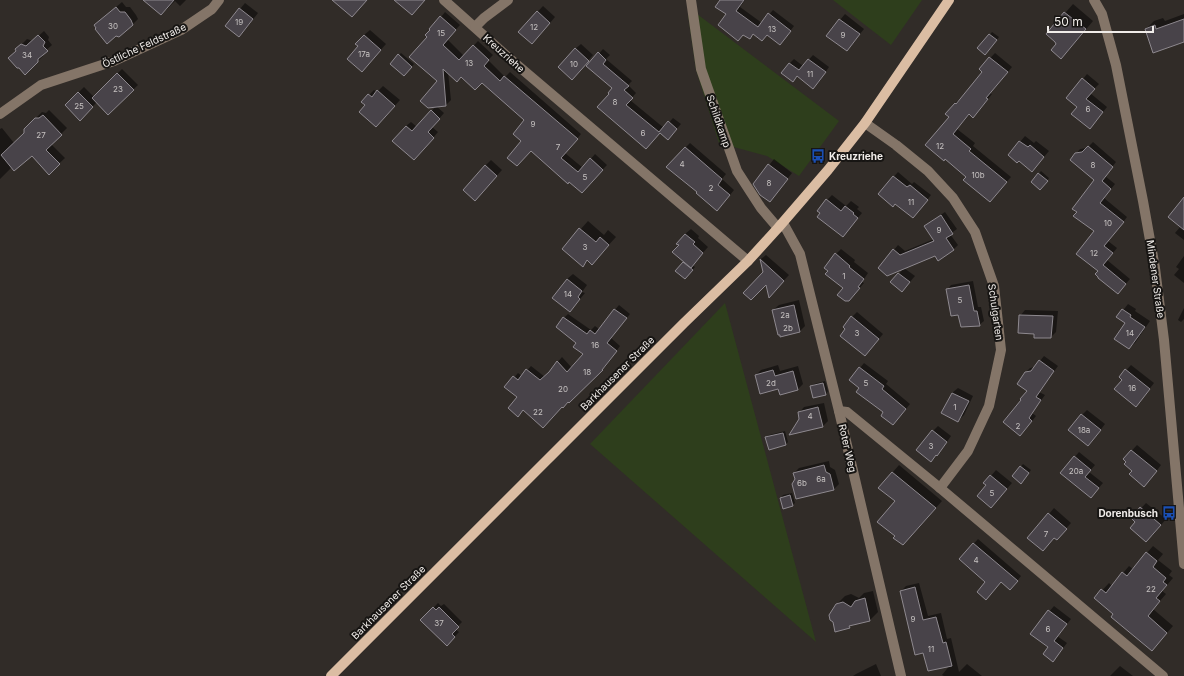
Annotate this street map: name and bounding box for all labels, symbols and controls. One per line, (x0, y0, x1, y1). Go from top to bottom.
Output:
scale bar (1048, 8, 1153, 34)
text: 50 m (1054, 14, 1083, 29)
house number: 19 (235, 17, 243, 27)
street label: Östliche Feldstraße (100, 20, 188, 70)
house number: 30 (108, 21, 118, 31)
house number: 12 (530, 22, 538, 32)
house number: 13 (768, 24, 776, 34)
house number: 15 (437, 28, 445, 38)
house number: 9 (841, 30, 846, 40)
street label: Kreuzriehe (481, 31, 527, 75)
house number: 17a (358, 49, 370, 59)
house number: 34 (22, 50, 32, 60)
house number: 13 (465, 58, 473, 68)
house number: 10 (570, 59, 578, 69)
house number: 11 (807, 69, 813, 79)
house number: 23 (113, 84, 123, 94)
street label: Schildkamp (704, 93, 734, 149)
house number: 8 (613, 97, 618, 107)
house number: 25 (74, 101, 84, 111)
house number: 6 (1086, 104, 1091, 114)
house number: 9 (531, 119, 536, 129)
house number: 6 (641, 128, 646, 138)
house number: 27 (36, 130, 46, 140)
house number: 12 (936, 141, 944, 151)
house number: 7 (556, 142, 561, 152)
bus stop icon: Kreuzriehe (810, 148, 826, 164)
place label: Kreuzriehe (829, 150, 883, 162)
house number: 4 (679, 159, 685, 169)
house number: 8 (1091, 160, 1096, 170)
house number: 10b (971, 170, 985, 180)
house number: 5 (583, 172, 588, 182)
house number: 8 (767, 178, 772, 188)
house number: 2 (709, 183, 714, 193)
house number: 11 (908, 197, 914, 207)
house number: 10 (1104, 218, 1112, 228)
house number: 9 (937, 225, 942, 235)
street label: Mindener Straße (1145, 239, 1167, 319)
house number: 3 (583, 242, 588, 252)
house number: 12 (1090, 248, 1098, 258)
house number: 1 (842, 271, 846, 281)
street label: Schulgarten (986, 283, 1006, 341)
house number: 14 (564, 289, 572, 299)
house number: 5 (958, 295, 963, 305)
house number: 2a (780, 310, 790, 320)
house number: 2b (783, 323, 793, 333)
house number: 3 (855, 328, 860, 338)
house number: 14 (1126, 328, 1134, 338)
street label: Barkhausener Straße (578, 333, 657, 412)
house number: 16 (591, 340, 599, 350)
house number: 18 (583, 367, 591, 377)
house number: 2d (766, 378, 776, 388)
house number: 5 (864, 378, 869, 388)
house number: 16 (1128, 383, 1136, 393)
house number: 20 (558, 384, 568, 394)
house number: 1 (953, 402, 957, 412)
house number: 22 (533, 407, 543, 417)
house number: 4 (807, 411, 813, 421)
house number: 2 (1016, 421, 1021, 431)
street label: Roter Weg (837, 423, 859, 473)
house number: 18a (1078, 425, 1090, 435)
house number: 3 (929, 441, 934, 451)
house number: 20a (1069, 466, 1083, 476)
house number: 6a (816, 474, 826, 484)
house number: 6b (797, 478, 807, 488)
house number: 5 (990, 488, 995, 498)
bus stop icon: Dorenbusch (1161, 505, 1177, 521)
place label: Dorenbusch (1098, 507, 1158, 519)
house number: 7 (1044, 529, 1049, 539)
house number: 4 (973, 555, 979, 565)
street label: Barkhausener Straße (349, 562, 428, 641)
house number: 22 (1146, 584, 1156, 594)
house number: 9 (911, 614, 916, 624)
house number: 37 (434, 618, 444, 628)
house number: 6 (1046, 624, 1051, 634)
house number: 11 (928, 644, 934, 654)

